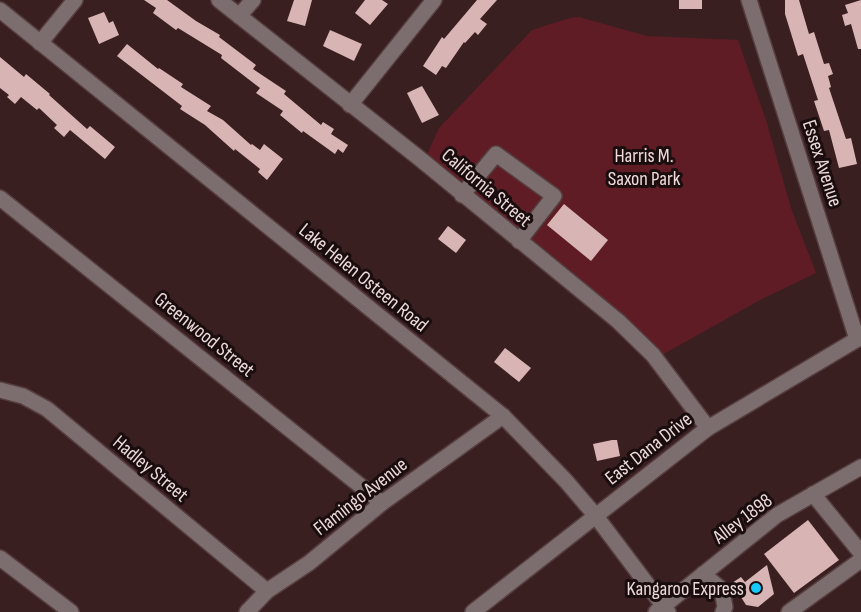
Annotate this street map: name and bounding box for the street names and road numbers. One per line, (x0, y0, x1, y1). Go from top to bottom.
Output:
street label: Essex Avenue (797, 117, 847, 210)
street label: California Street (437, 143, 536, 232)
street label: Lake Helen Osteen Road (294, 218, 433, 337)
street label: Greenwood Street (150, 287, 259, 382)
street label: East Dana Drive (600, 407, 697, 490)
street label: Hadley Street (108, 430, 193, 507)
street label: Flamingo Avenue (309, 453, 412, 541)
street label: Alley 1898 (707, 489, 777, 550)

